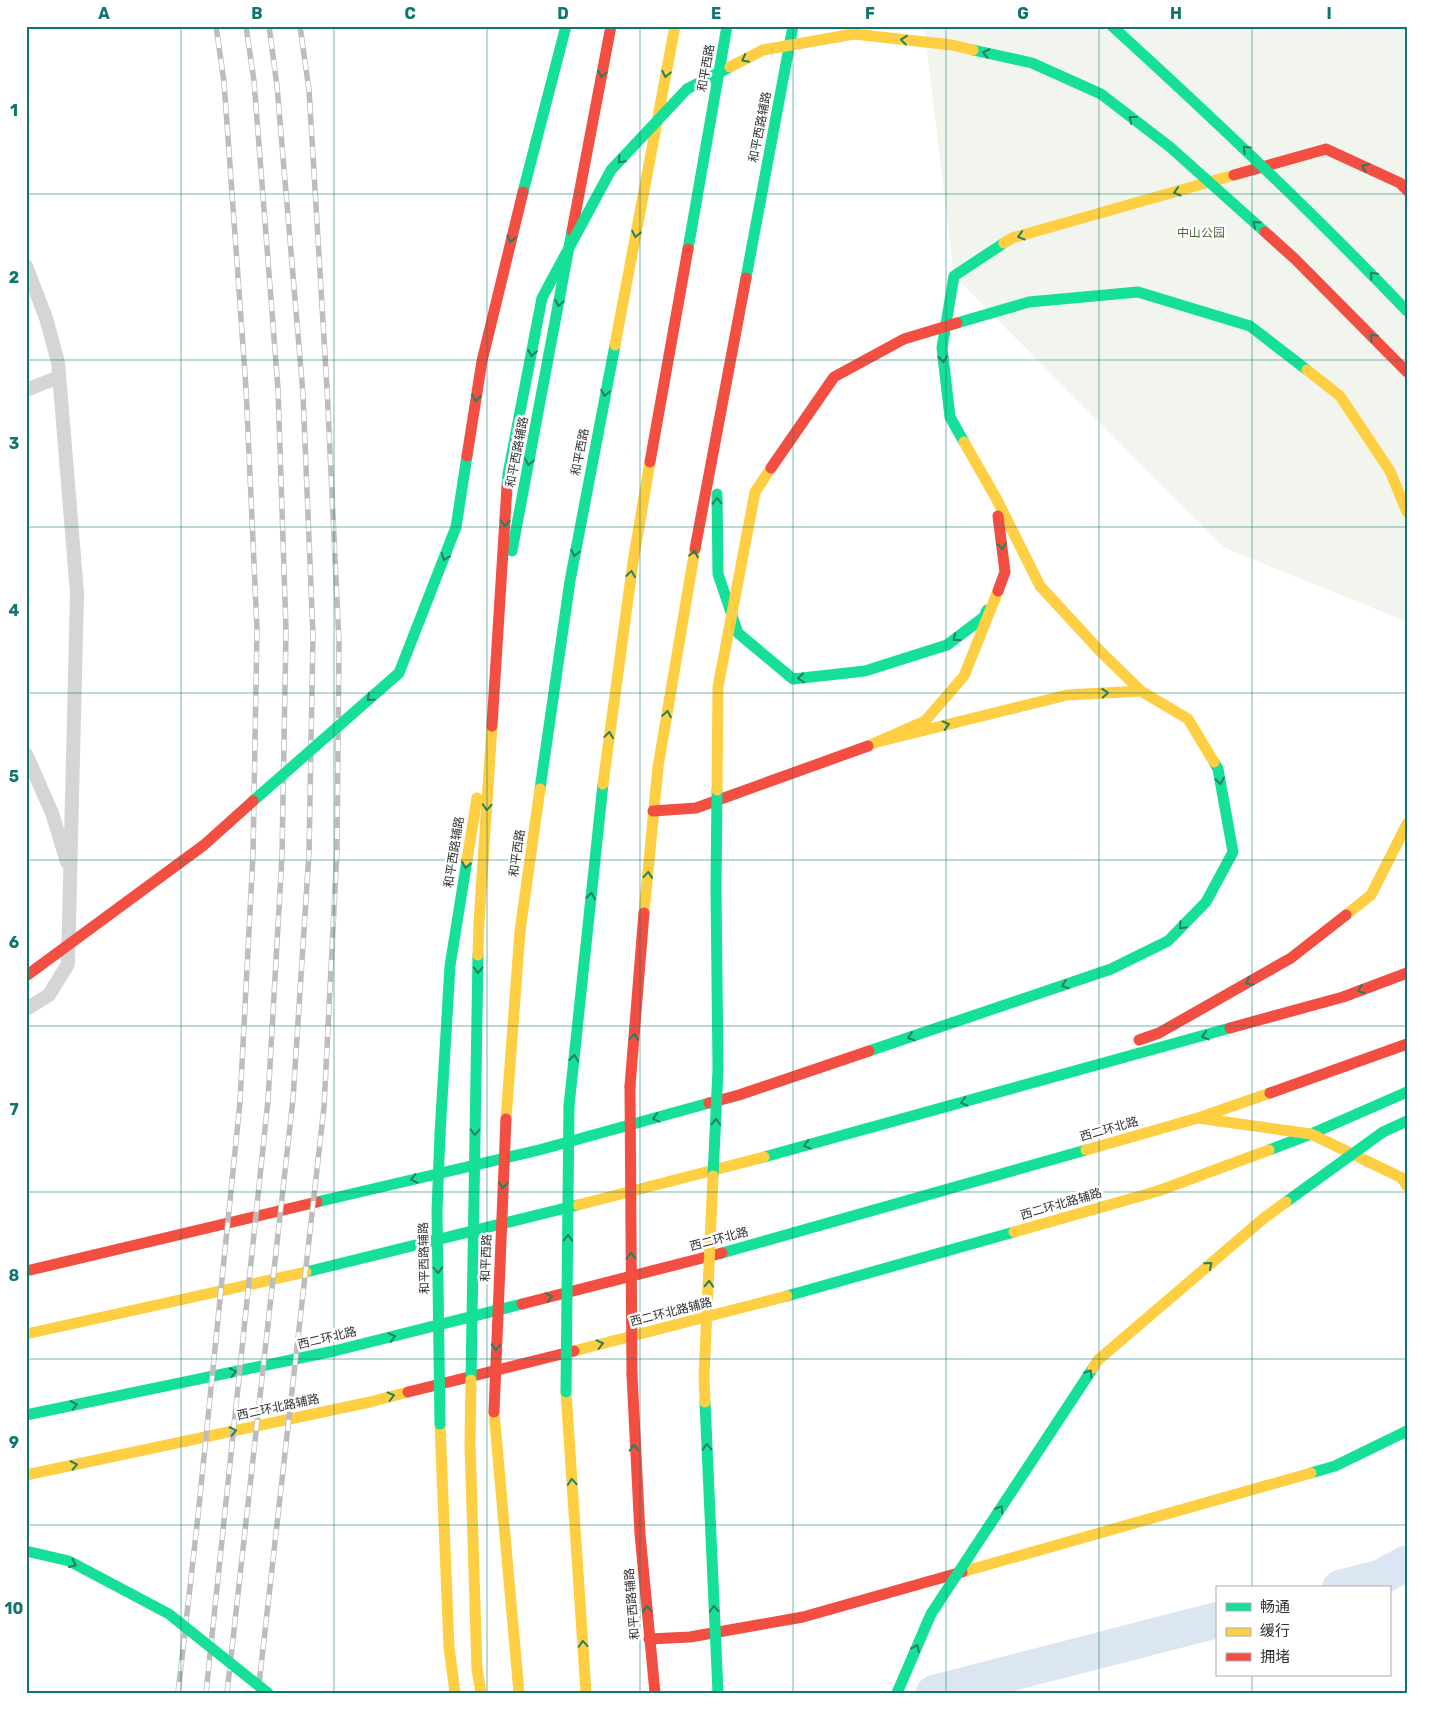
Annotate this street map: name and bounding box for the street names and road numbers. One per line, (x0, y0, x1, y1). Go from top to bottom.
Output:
street label: 和平西路 (695, 43, 717, 93)
street label: 和平西路辅路 (746, 90, 774, 164)
street label: 和平西路辅路 (503, 415, 531, 489)
street label: 和平西路 (569, 427, 591, 477)
street label: 和平西路辅路 (441, 815, 467, 889)
street label: 和平西路 (507, 828, 527, 878)
street label: 西二环北路 (1078, 1114, 1140, 1144)
street label: 西二环北路辅路 (1019, 1186, 1103, 1222)
street label: 和平西路辅路 (416, 1222, 432, 1294)
street label: 西二环北路 (688, 1224, 750, 1254)
street label: 和平西路 (478, 1234, 494, 1282)
street label: 西二环北路辅路 (629, 1295, 713, 1329)
street label: 西二环北路 (296, 1324, 358, 1352)
street label: 西二环北路辅路 (235, 1391, 321, 1423)
street label: 和平西路辅路 (622, 1568, 642, 1640)

